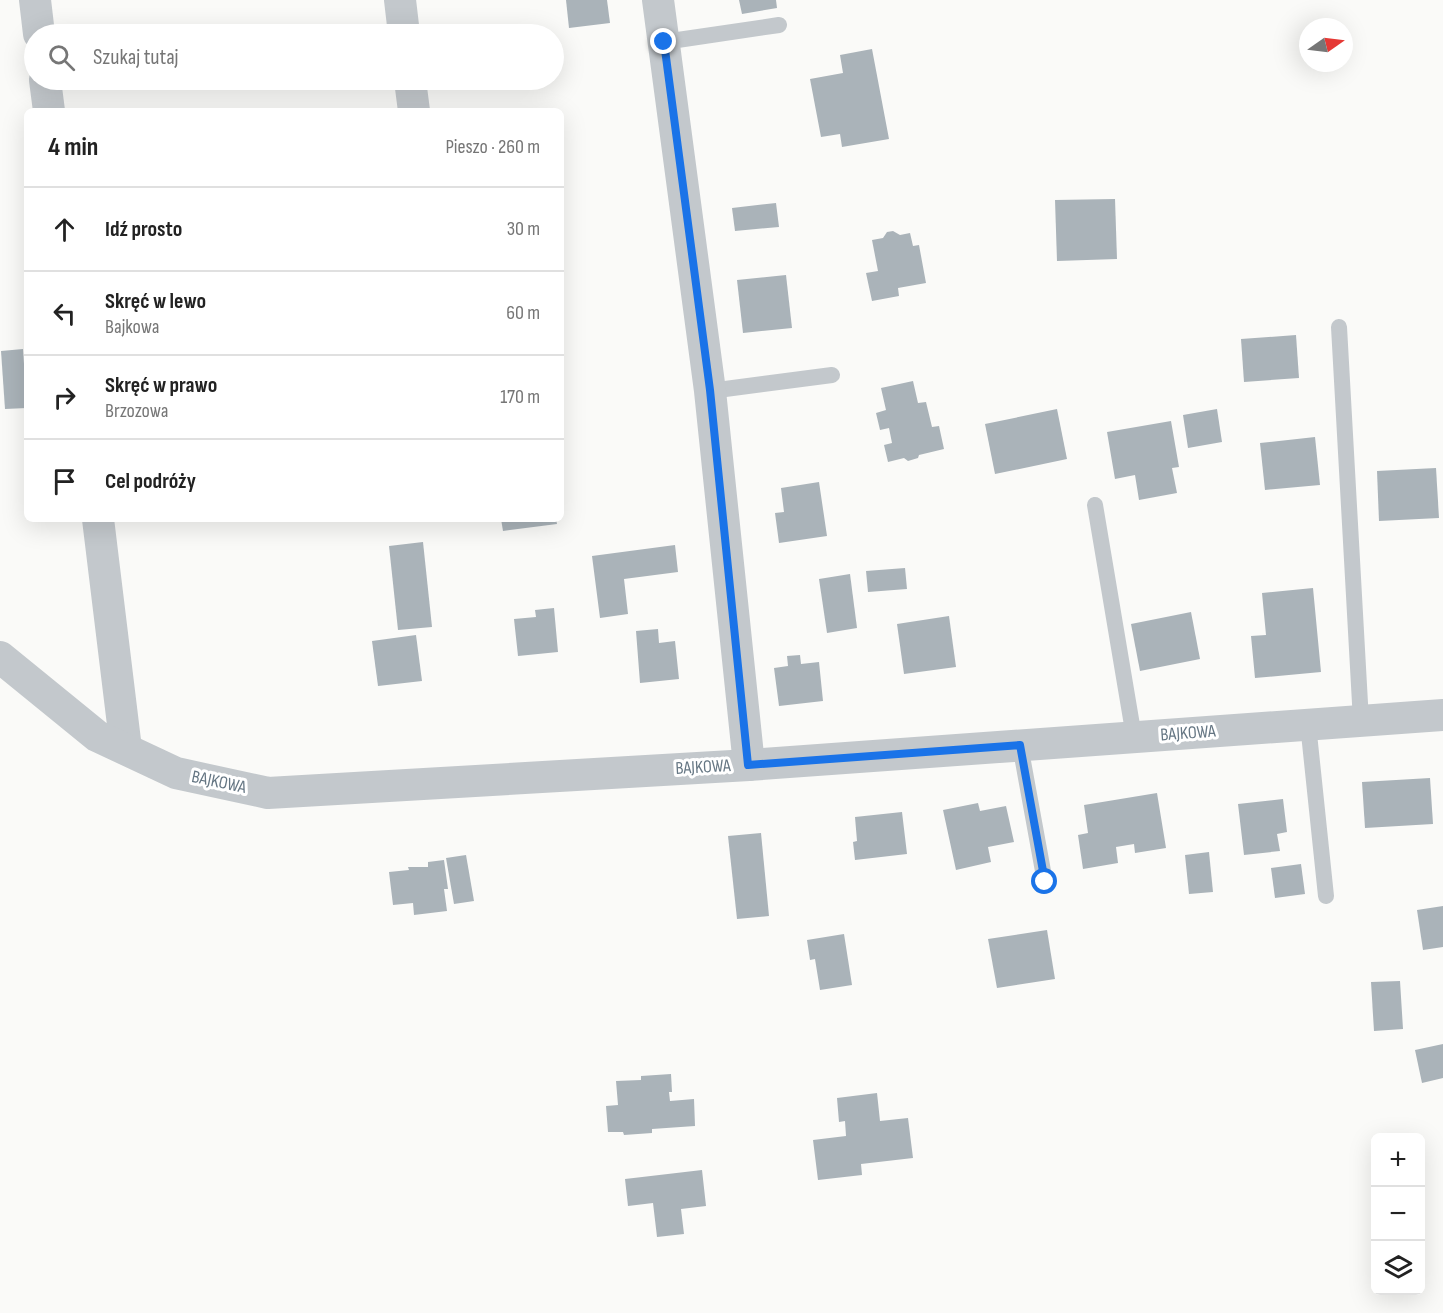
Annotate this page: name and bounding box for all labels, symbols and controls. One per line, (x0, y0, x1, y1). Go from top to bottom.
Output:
north arrow (1299, 18, 1353, 72)
search box (24, 24, 564, 90)
route end (650, 28, 676, 54)
icon: search (45, 41, 78, 74)
text: Szukaj tutaj (93, 44, 179, 71)
text: 4 min (48, 132, 98, 163)
text: Pieszo · 260 m (445, 135, 540, 159)
icon: ahead (48, 213, 81, 246)
text: Idź prosto (105, 216, 182, 243)
text: 30 m (507, 217, 540, 241)
text: Skręć w lewo (105, 288, 206, 315)
icon: left (48, 297, 81, 330)
text: 60 m (506, 301, 540, 325)
text: Bajkowa (105, 315, 159, 339)
text: Skręć w prawo (105, 372, 217, 399)
icon: right (48, 381, 81, 414)
text: 170 m (500, 385, 540, 409)
text: Brzozowa (105, 399, 168, 423)
icon: arrive (48, 465, 81, 498)
text: Cel podróży (105, 468, 196, 495)
street label: BAJKOWA (1160, 721, 1217, 745)
street label: BAJKOWA (675, 755, 731, 779)
street label: BAJKOWA (190, 766, 248, 798)
route start (1031, 868, 1057, 894)
map controls (1371, 1133, 1425, 1295)
button: + (1371, 1133, 1425, 1187)
button: − (1371, 1187, 1425, 1241)
button: layers (1371, 1241, 1425, 1295)

